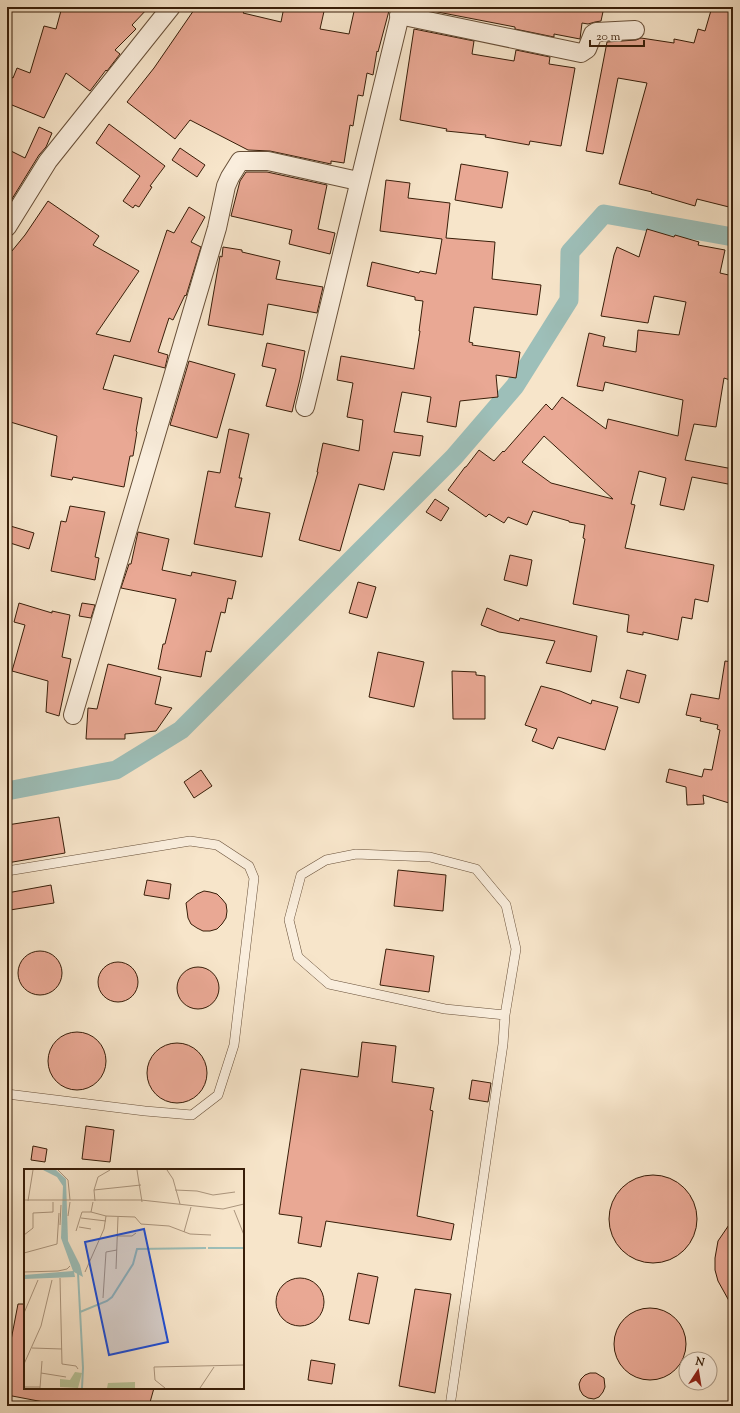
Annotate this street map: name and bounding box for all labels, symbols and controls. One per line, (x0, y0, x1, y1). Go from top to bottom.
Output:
scale bar (590, 22, 644, 48)
text: 20 m (596, 28, 621, 46)
inset map (24, 1169, 244, 1389)
north arrow (678, 1351, 718, 1391)
text: N (693, 1353, 706, 1371)

